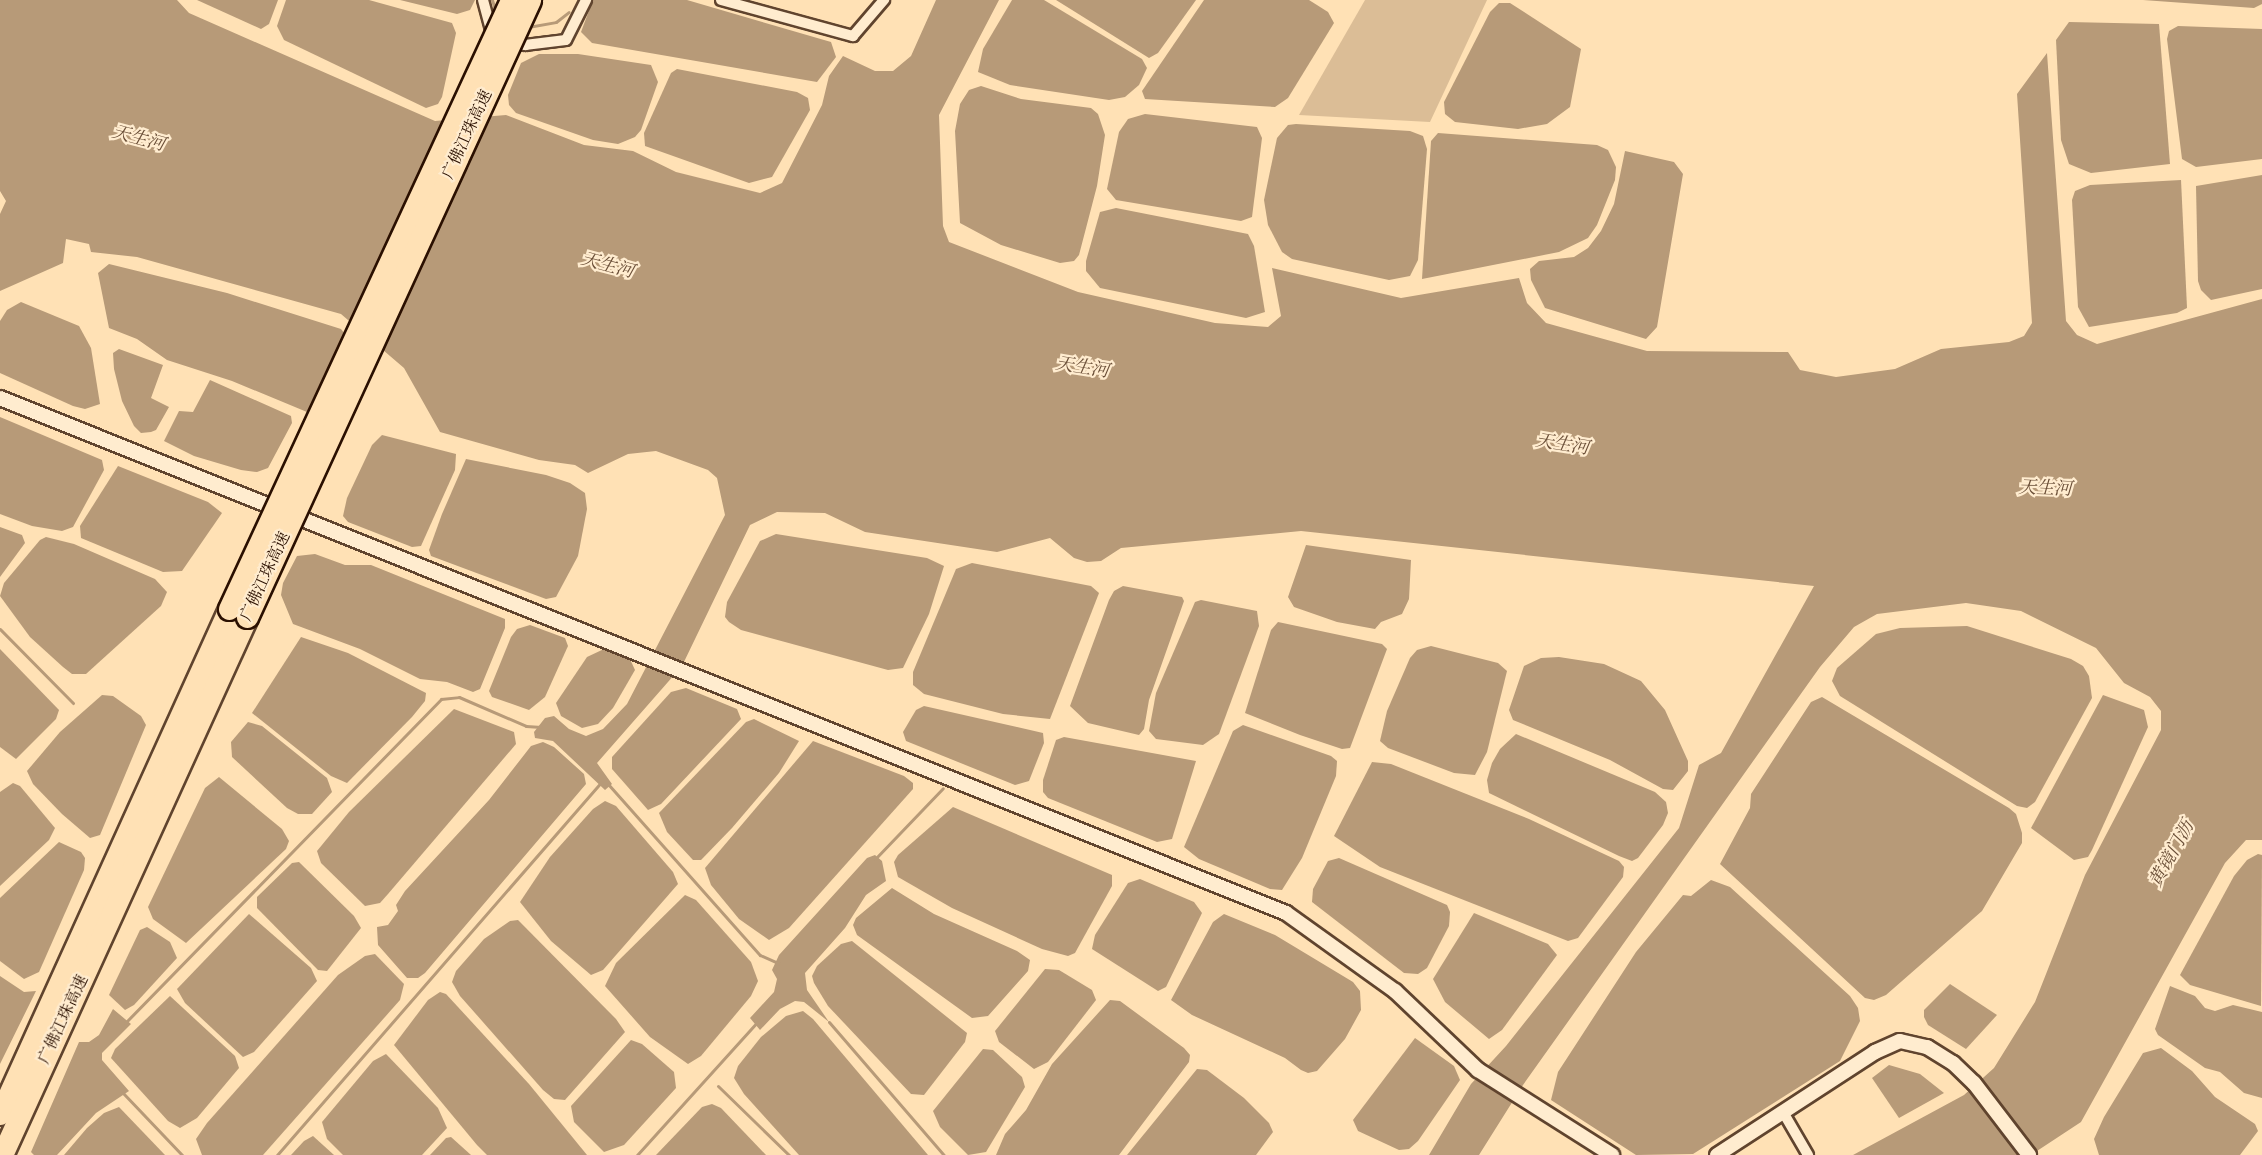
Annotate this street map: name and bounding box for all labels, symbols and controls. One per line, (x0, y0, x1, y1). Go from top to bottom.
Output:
street label: 广佛江珠高速 (439, 87, 497, 183)
water label: 天生河 (109, 123, 167, 157)
water label: 天生河 (578, 250, 636, 284)
water label: 天生河 (1054, 354, 1110, 384)
water label: 天生河 (1534, 431, 1590, 461)
water label: 天生河 (2018, 478, 2072, 502)
street label: 广佛江珠高速 (237, 529, 295, 625)
water label: 黄镜门沥 (2146, 818, 2200, 892)
street label: 广佛江珠高速 (35, 972, 93, 1068)

